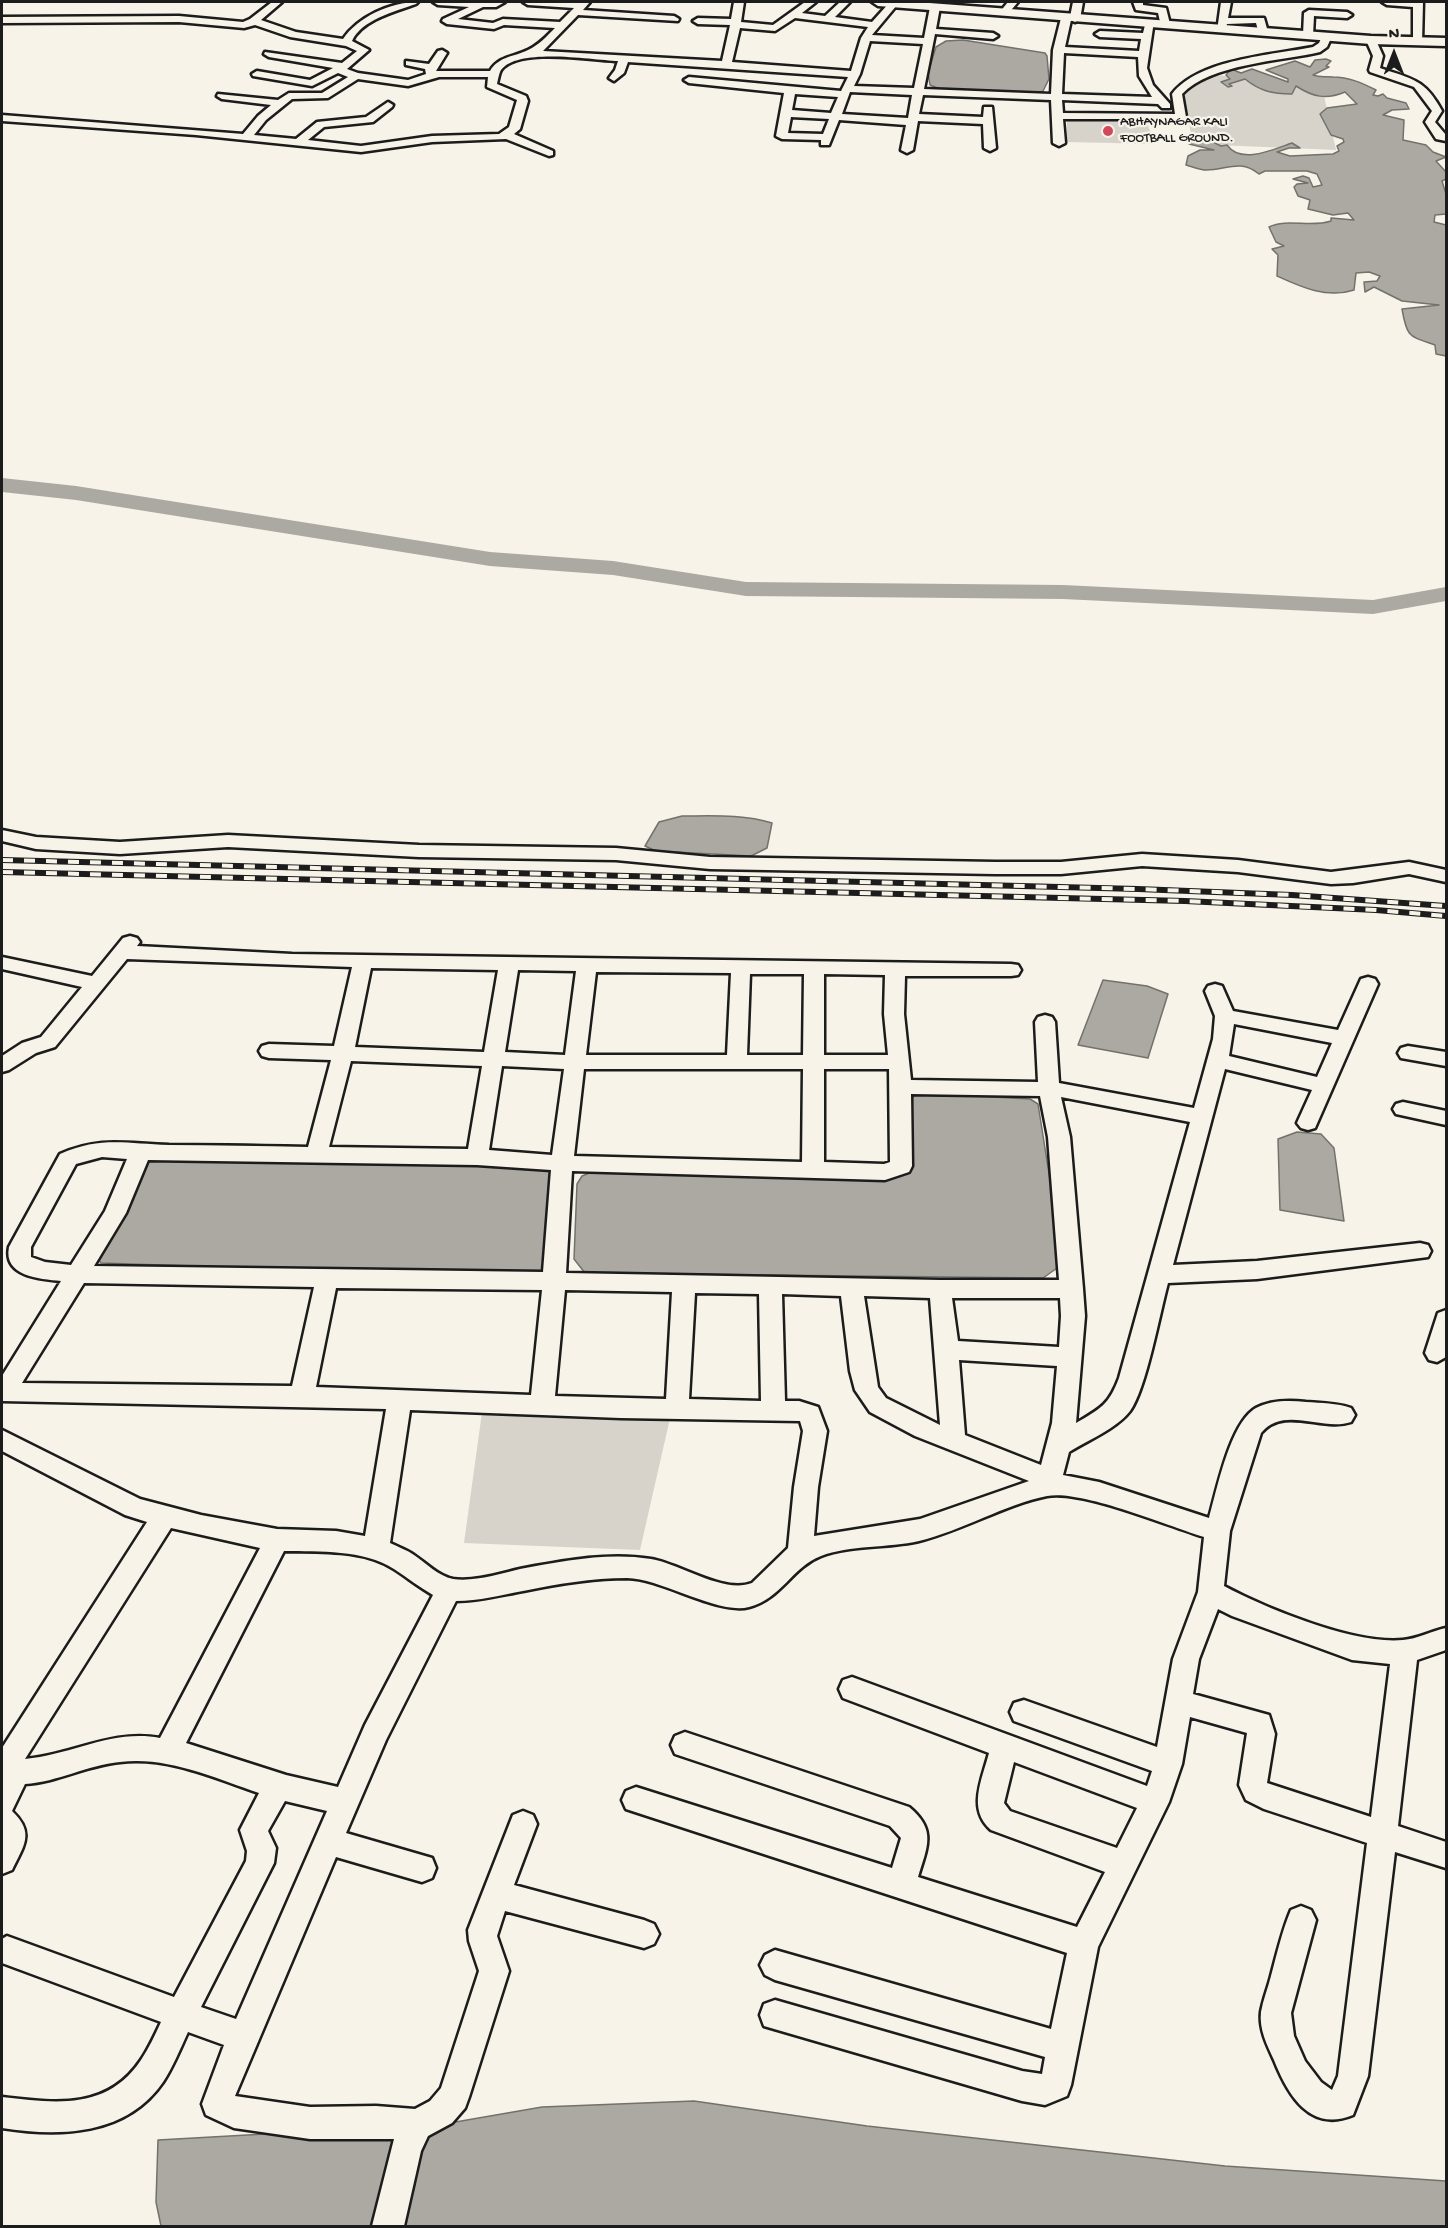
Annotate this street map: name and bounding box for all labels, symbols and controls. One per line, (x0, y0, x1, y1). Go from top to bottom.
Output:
north arrow (1364, 24, 1424, 84)
text: N (1389, 26, 1399, 45)
place label: ABHAYNAGAR KALI FOOTBALL GROUND. (1120, 115, 1234, 148)
marker: ABHAYNAGAR KALI FOOTBALL GROUND. (1101, 124, 1115, 138)

